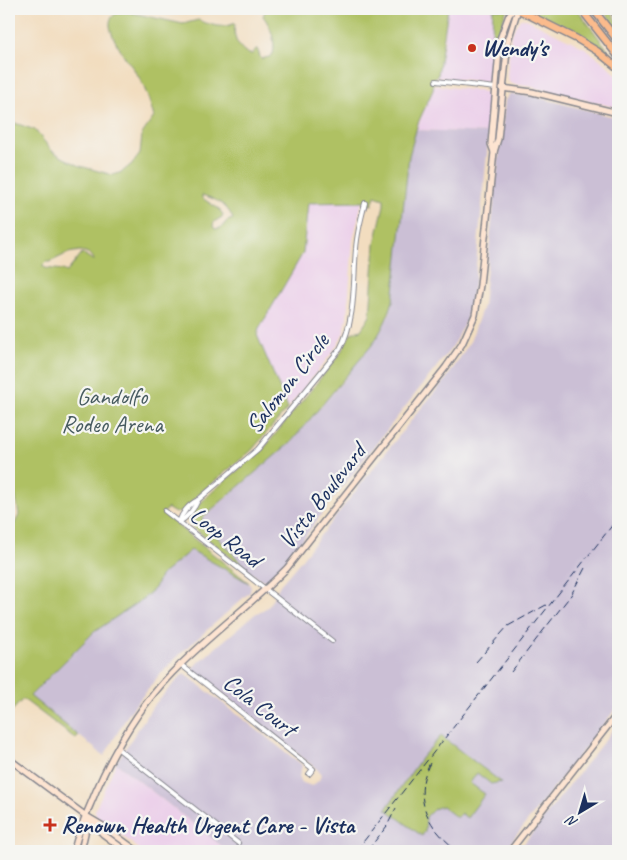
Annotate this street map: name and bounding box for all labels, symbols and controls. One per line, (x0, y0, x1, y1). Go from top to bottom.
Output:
place label: Wendy's (482, 33, 550, 63)
marker: Wendy's (466, 42, 478, 54)
street label: Salomon Circle (239, 325, 337, 439)
park label: Gandolfo Rodeo Arena (61, 381, 164, 439)
street label: Vista Boulevard (272, 435, 375, 555)
street label: Loop Road (184, 500, 271, 576)
street label: Cola Court (217, 667, 305, 745)
north arrow (554, 788, 604, 838)
place label: Renown Health Urgent Care - Vista (61, 810, 357, 840)
text: N (562, 811, 581, 831)
marker: Renown Health Urgent Care - Vista (43, 818, 57, 832)

